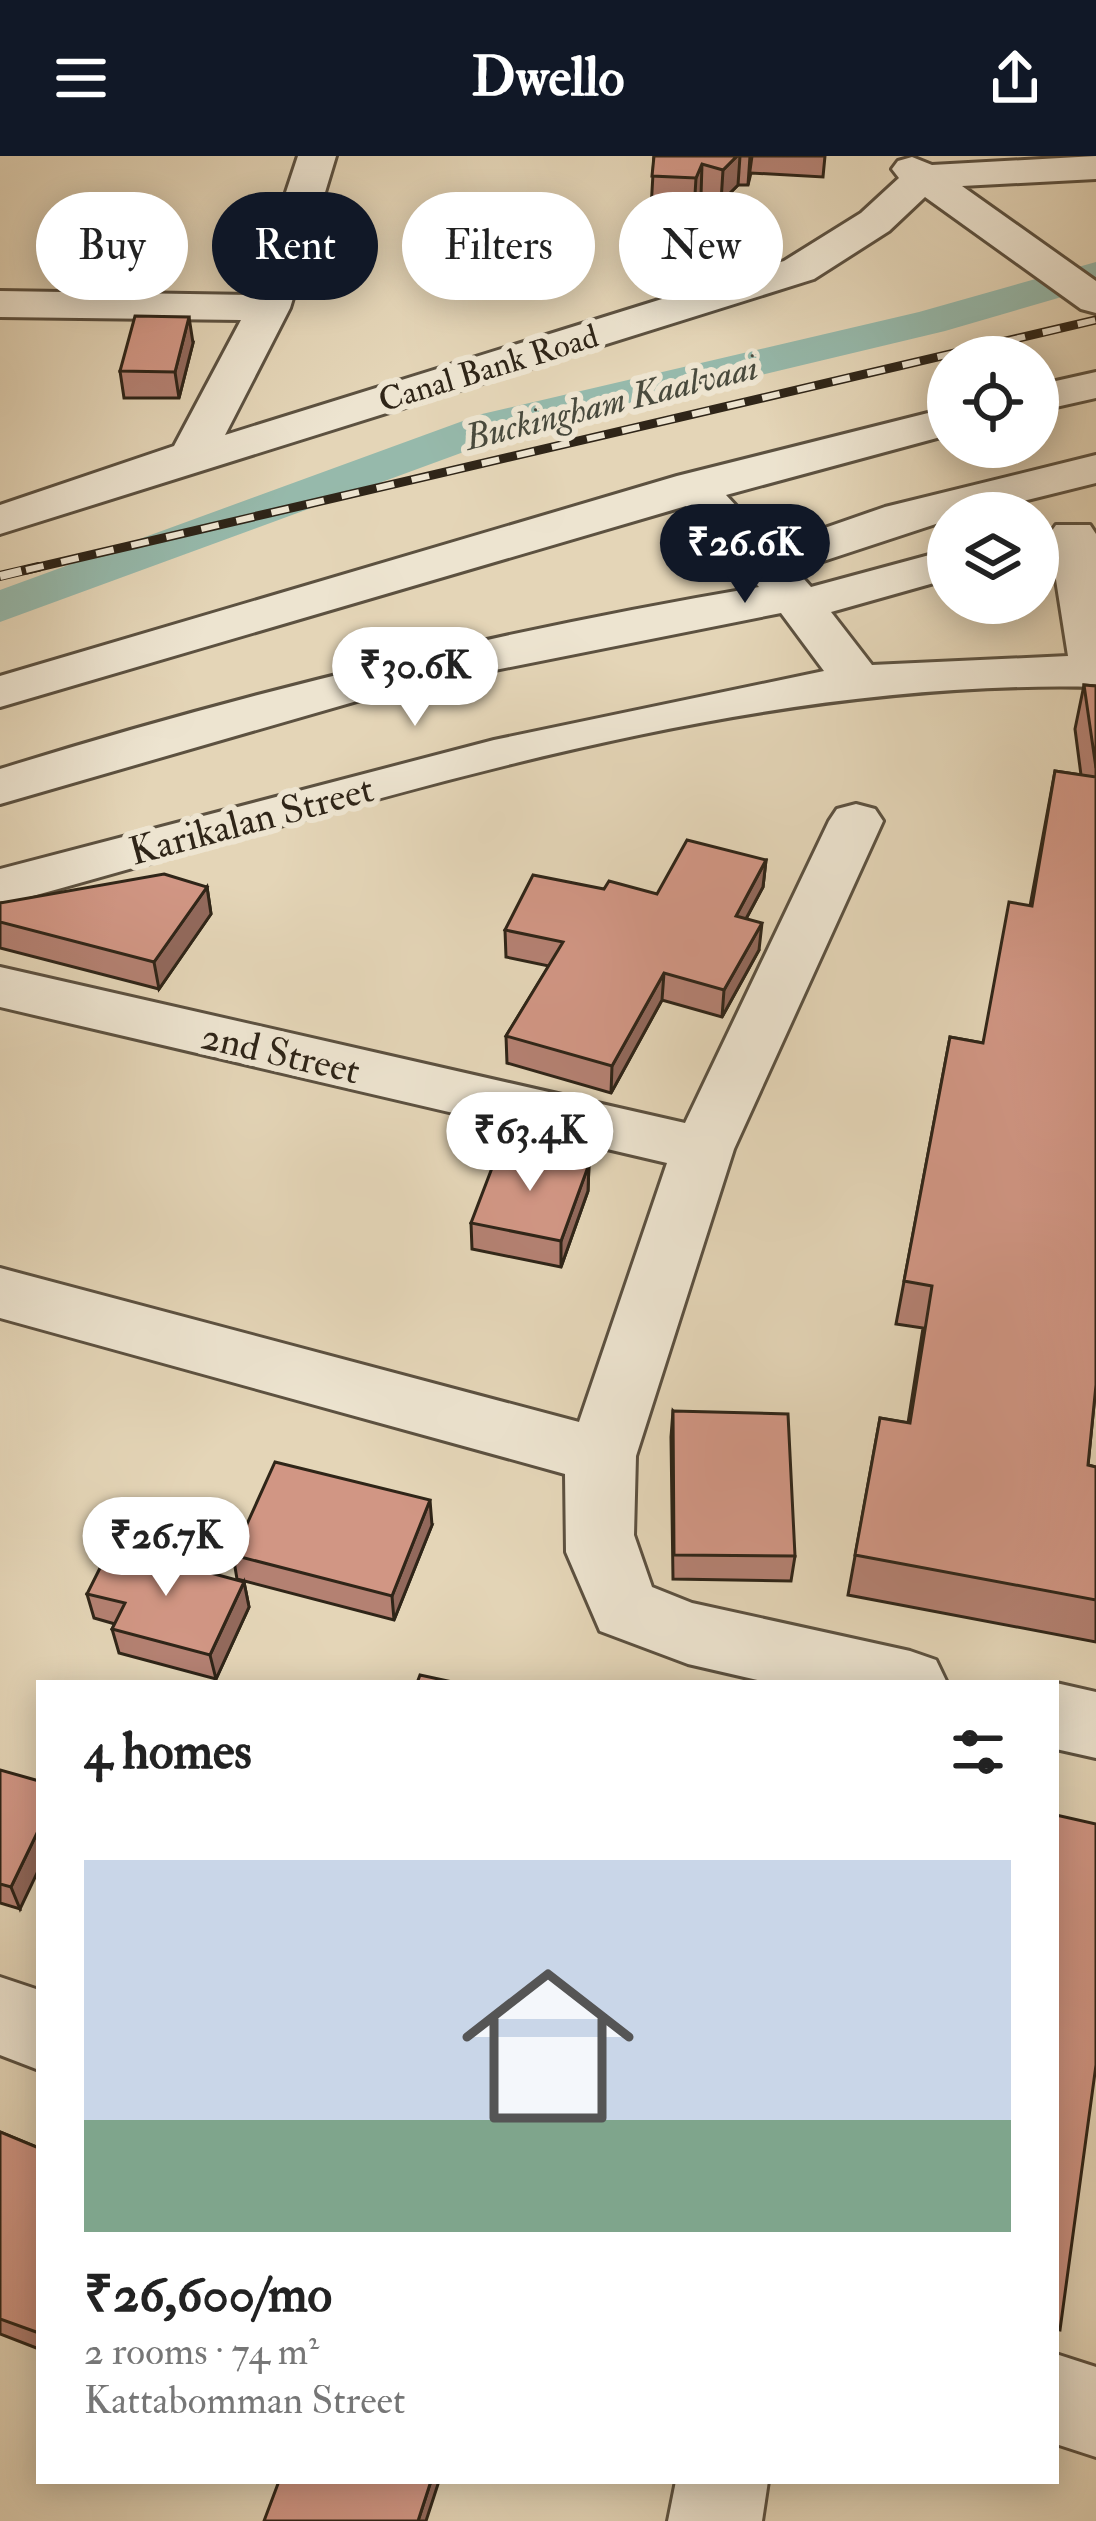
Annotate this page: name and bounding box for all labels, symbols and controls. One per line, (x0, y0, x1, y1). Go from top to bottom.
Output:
text: Dwello (472, 44, 624, 112)
icon: menu (48, 45, 114, 111)
icon: share (982, 45, 1048, 111)
chip: Buy (36, 192, 188, 300)
chip: Rent (212, 192, 378, 300)
chip: Filters (402, 192, 595, 300)
chip: New (619, 192, 783, 300)
street label: Canal Bank Road (374, 316, 603, 421)
map controls (927, 336, 1059, 624)
button: locate (927, 336, 1059, 468)
water label: Buckingham Kaalvaai (458, 344, 763, 461)
button: layers (927, 492, 1059, 624)
pin: ₹26.6K (647, 504, 843, 606)
text: ₹26.6K (687, 518, 803, 567)
pin: ₹30.6K (317, 627, 513, 729)
text: ₹30.6K (359, 641, 471, 690)
street label: Karikalan Street (124, 764, 379, 877)
street label: 2nd Street (197, 1011, 365, 1095)
pin: ₹63.4K (432, 1092, 628, 1194)
text: ₹63.4K (473, 1106, 587, 1155)
pin: ₹26.7K (68, 1497, 264, 1599)
text: ₹26.7K (110, 1511, 222, 1560)
icon: filters (945, 1719, 1011, 1785)
text: 4 homes (84, 1720, 252, 1784)
icon: home (440, 1938, 656, 2154)
text: ₹26,600/mo (84, 2263, 332, 2327)
text: 2 rooms · 74 m² (84, 2327, 319, 2376)
text: Kattabomman Street (84, 2376, 405, 2425)

